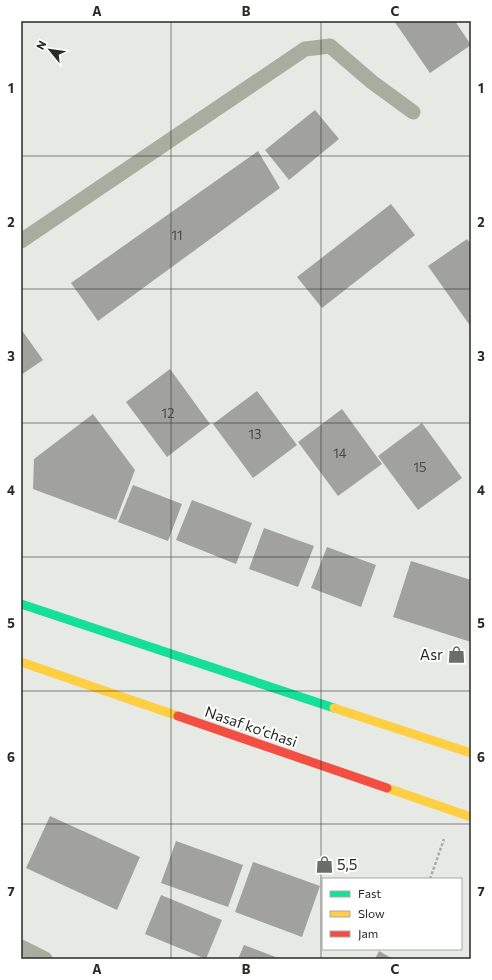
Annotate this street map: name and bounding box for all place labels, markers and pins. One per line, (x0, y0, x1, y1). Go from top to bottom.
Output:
place label: Asr (420, 645, 443, 663)
shop icon: Asr (446, 645, 466, 665)
shop icon: 5,5 (314, 855, 334, 875)
place label: 5,5 (337, 855, 357, 873)

